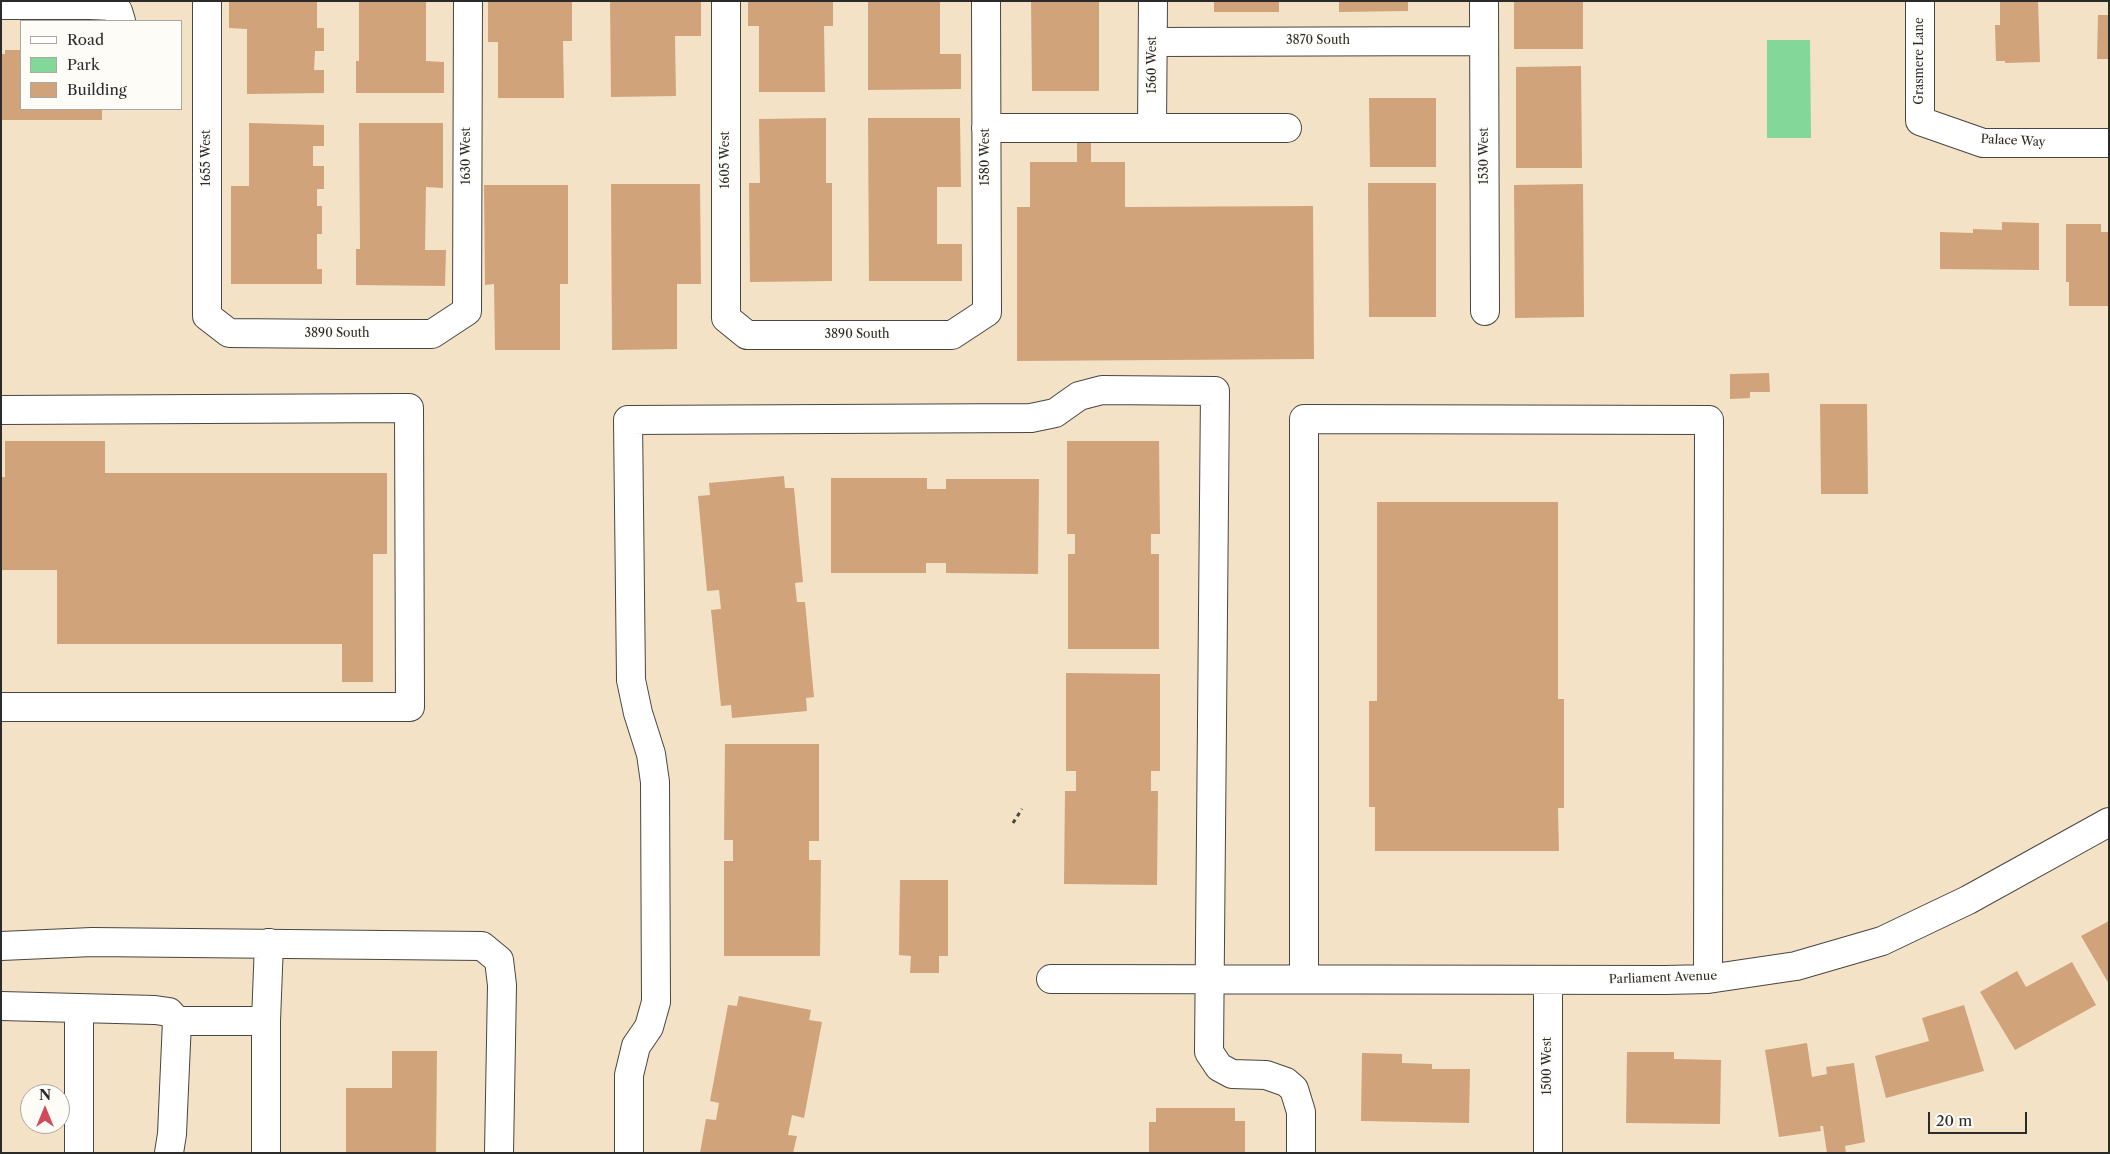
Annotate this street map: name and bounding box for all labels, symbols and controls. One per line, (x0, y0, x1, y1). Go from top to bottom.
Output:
street label: Grasmere Lane (1913, 17, 1927, 105)
legend (20, 20, 182, 110)
text: Road (67, 30, 104, 49)
street label: 3870 South (1286, 34, 1350, 48)
street label: 1560 West (1146, 36, 1160, 94)
text: Park (67, 55, 100, 74)
text: Building (67, 80, 127, 99)
street label: 1630 West (460, 127, 474, 185)
street label: 1530 West (1478, 127, 1492, 185)
street label: 1580 West (979, 128, 993, 186)
street label: 1655 West (200, 130, 214, 186)
street label: 1605 West (719, 131, 733, 189)
street label: Palace Way (1980, 132, 2046, 150)
street label: 3890 South (304, 327, 370, 341)
street label: 3890 South (824, 328, 890, 342)
street label: Parliament Avenue (1609, 969, 1717, 987)
street label: 1500 West (1541, 1037, 1555, 1095)
north arrow (20, 1084, 70, 1134)
text: N (39, 1086, 51, 1104)
scale bar (1930, 1102, 2029, 1134)
text: 20 m (1936, 1111, 1972, 1130)

